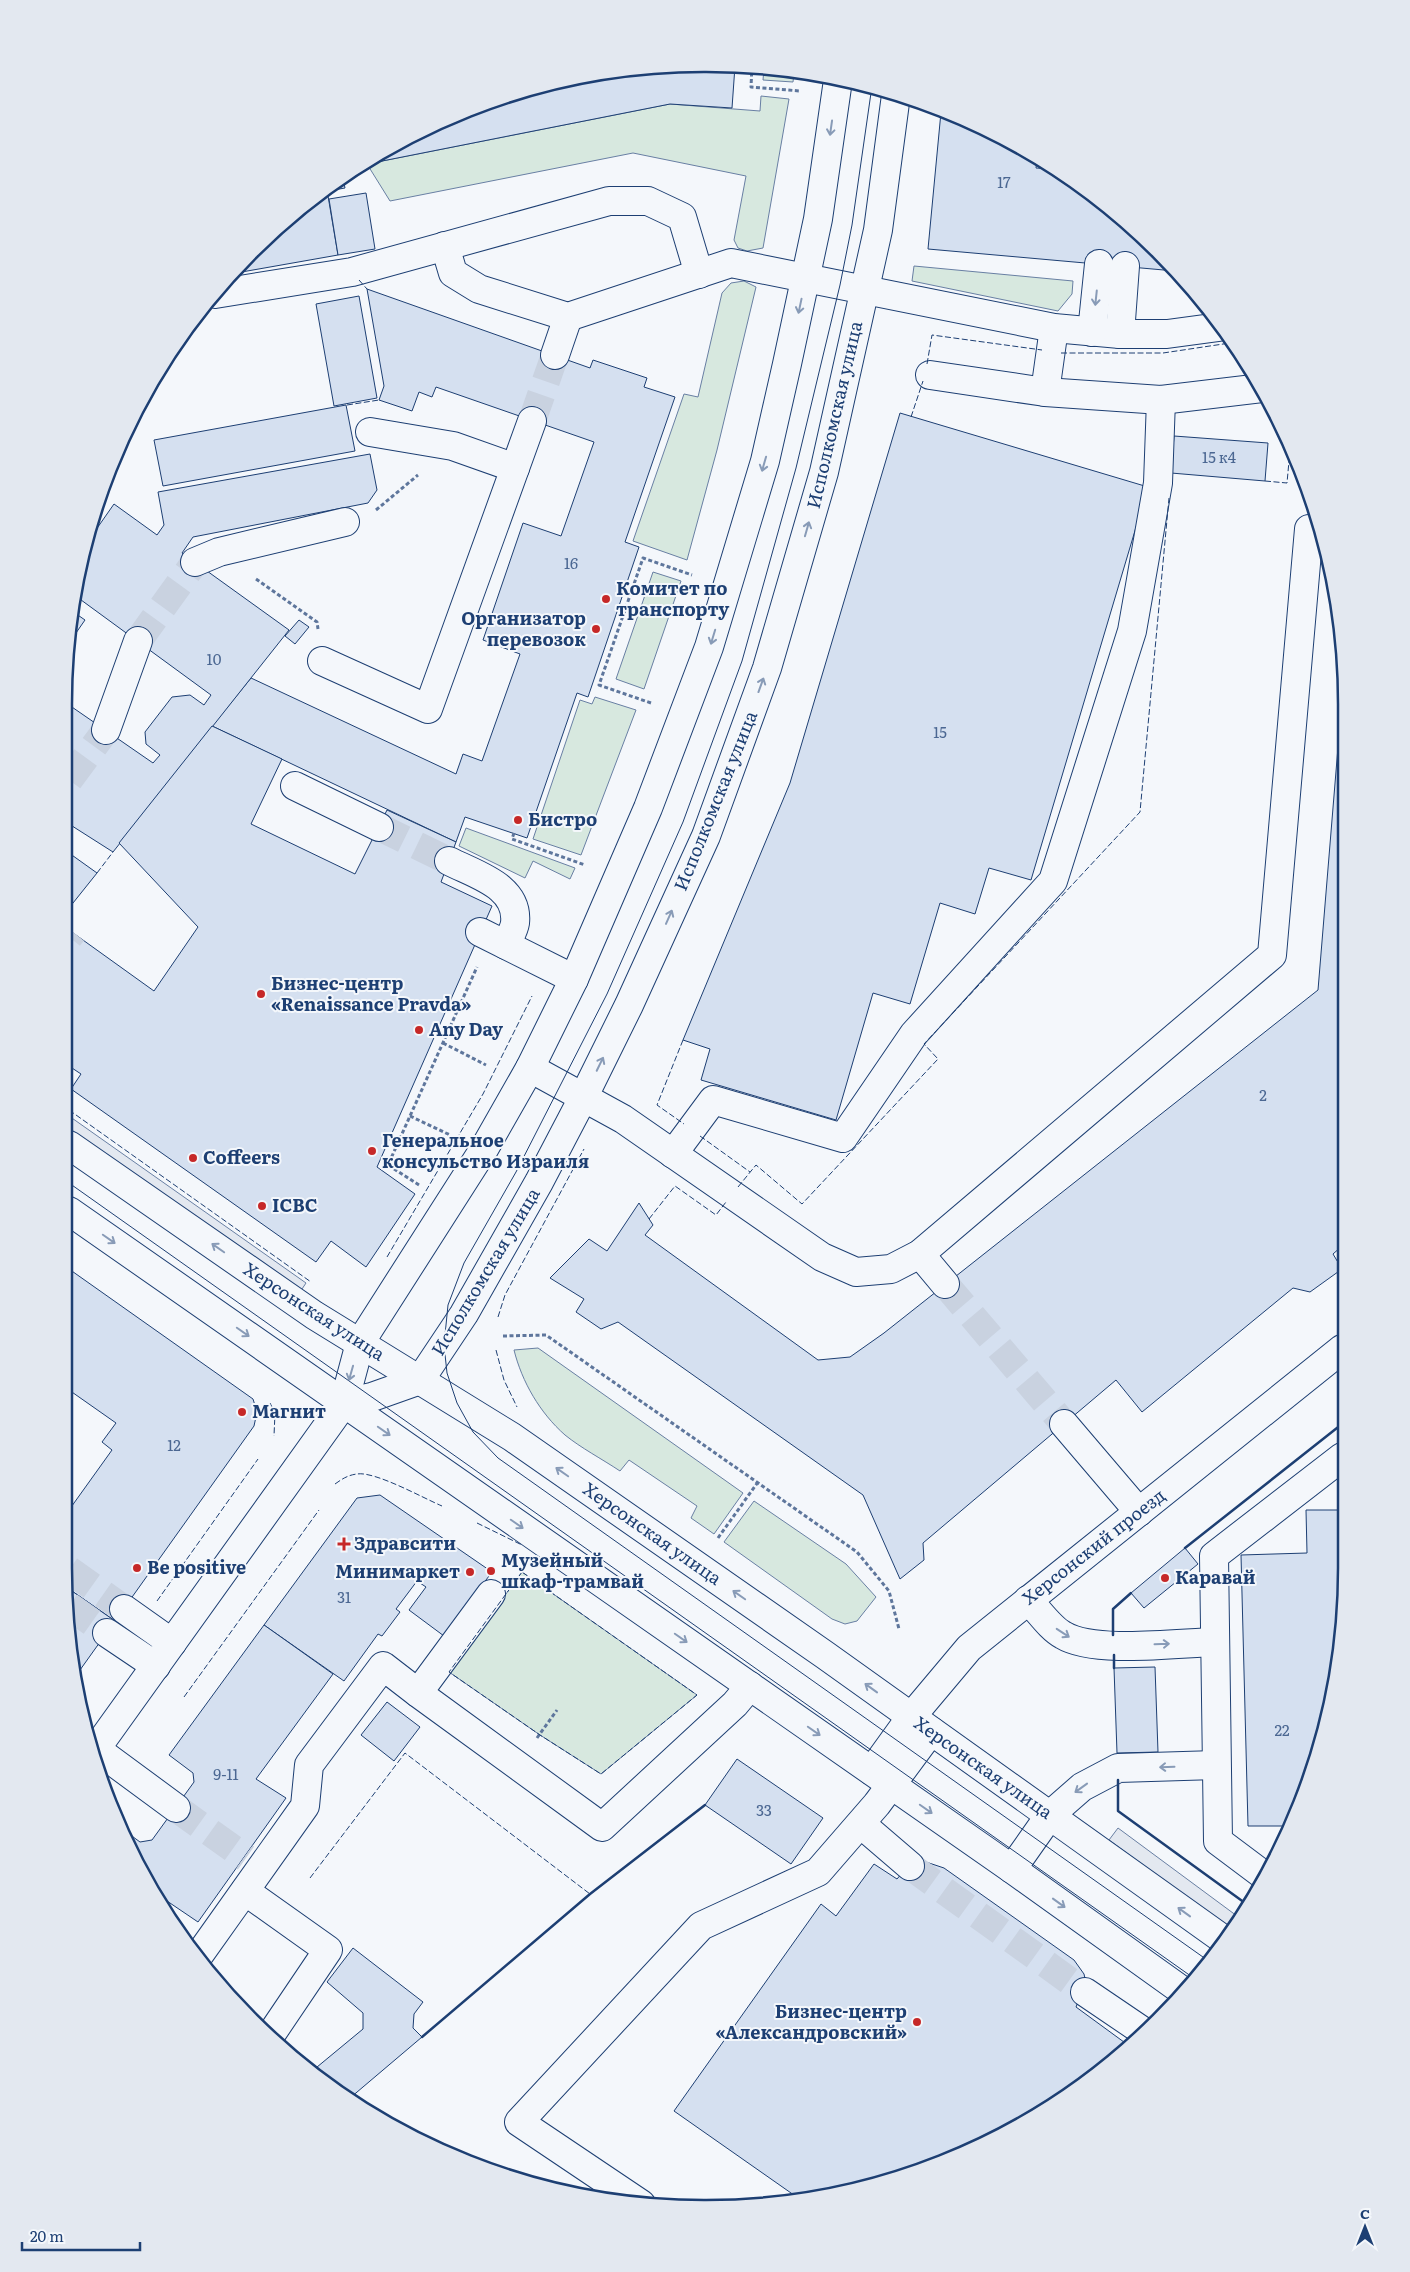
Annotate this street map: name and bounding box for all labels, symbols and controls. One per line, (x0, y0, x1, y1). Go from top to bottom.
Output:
one-way arrow (826, 120, 836, 136)
house number: 17 (997, 170, 1011, 193)
one-way arrow (1091, 290, 1101, 306)
one-way arrow (795, 297, 805, 313)
street label: Исполкомская улица (799, 318, 868, 511)
house number: 15 к4 (1202, 445, 1236, 468)
one-way arrow (759, 456, 768, 472)
one-way arrow (803, 522, 813, 538)
house number: 16 (564, 551, 578, 574)
place label: Комитет по транспорту (616, 574, 729, 622)
marker: Комитет по транспорту (600, 593, 612, 605)
place label: Организатор перевозок (461, 604, 586, 652)
marker: Организатор перевозок (590, 623, 602, 635)
one-way arrow (707, 628, 717, 644)
house number: 10 (207, 647, 222, 670)
one-way arrow (757, 678, 766, 693)
street label: Исполкомская улица (666, 706, 763, 894)
house number: 15 (933, 720, 947, 743)
place label: Бистро (528, 805, 597, 832)
marker: Бистро (512, 814, 524, 826)
one-way arrow (664, 910, 674, 925)
place label: Бизнес-центр «Renaissance Pravda» (271, 969, 471, 1017)
marker: Бизнес-центр «Renaissance Pravda» (255, 988, 267, 1000)
place label: Any Day (429, 1015, 503, 1042)
marker: Any Day (413, 1024, 425, 1036)
one-way arrow (595, 1057, 605, 1072)
house number: 2 (1259, 1083, 1267, 1106)
place label: Генеральное консульство Израиля (382, 1126, 589, 1174)
place label: Coffeers (203, 1143, 280, 1170)
marker: Генеральное консульство Израиля (366, 1145, 378, 1157)
marker: Coffeers (187, 1152, 199, 1164)
street label: Исполкомская улица (424, 1182, 546, 1360)
place label: ICBC (272, 1191, 318, 1218)
marker: ICBC (256, 1200, 268, 1212)
one-way arrow (102, 1234, 116, 1244)
one-way arrow (211, 1243, 225, 1253)
street label: Херсонская улица (239, 1255, 391, 1367)
one-way arrow (236, 1327, 250, 1337)
one-way arrow (346, 1364, 356, 1380)
place label: Магнит (252, 1397, 326, 1424)
marker: Магнит (236, 1406, 248, 1418)
one-way arrow (377, 1426, 391, 1436)
house number: 12 (167, 1433, 181, 1456)
one-way arrow (555, 1467, 569, 1477)
street label: Херсонская улица (578, 1475, 728, 1591)
street label: Херсонский проезд (1016, 1481, 1170, 1610)
one-way arrow (510, 1519, 524, 1529)
place label: Здравсити (354, 1529, 456, 1556)
marker: Здравсити (338, 1538, 350, 1550)
place label: Музейный шкаф-трамвай (501, 1546, 644, 1594)
place label: Be positive (147, 1553, 246, 1580)
place label: Минимаркет (335, 1557, 460, 1584)
marker: Be positive (131, 1562, 143, 1574)
place label: Каравай (1175, 1563, 1256, 1590)
marker: Музейный шкаф-трамвай (485, 1565, 497, 1577)
marker: Минимаркет (464, 1566, 476, 1578)
marker: Каравай (1159, 1572, 1171, 1584)
house number: 31 (337, 1585, 351, 1608)
one-way arrow (732, 1590, 746, 1600)
one-way arrow (1056, 1628, 1070, 1638)
one-way arrow (674, 1633, 688, 1643)
one-way arrow (1154, 1639, 1170, 1648)
one-way arrow (864, 1683, 878, 1693)
street label: Херсонская улица (909, 1709, 1059, 1825)
house number: 22 (1274, 1718, 1290, 1741)
one-way arrow (807, 1726, 821, 1736)
house number: 9-11 (213, 1762, 239, 1785)
one-way arrow (1160, 1762, 1176, 1771)
one-way arrow (1074, 1783, 1088, 1793)
house number: 33 (756, 1798, 772, 1821)
one-way arrow (919, 1804, 933, 1814)
one-way arrow (1052, 1897, 1065, 1908)
one-way arrow (1177, 1907, 1191, 1917)
place label: Бизнес-центр «Александровский» (715, 1997, 907, 2045)
marker: Бизнес-центр «Александровский» (911, 2016, 923, 2028)
north arrow (1340, 2202, 1390, 2252)
text: С (1360, 2203, 1370, 2223)
scale bar (22, 2220, 140, 2252)
text: 20 m (30, 2224, 64, 2247)

